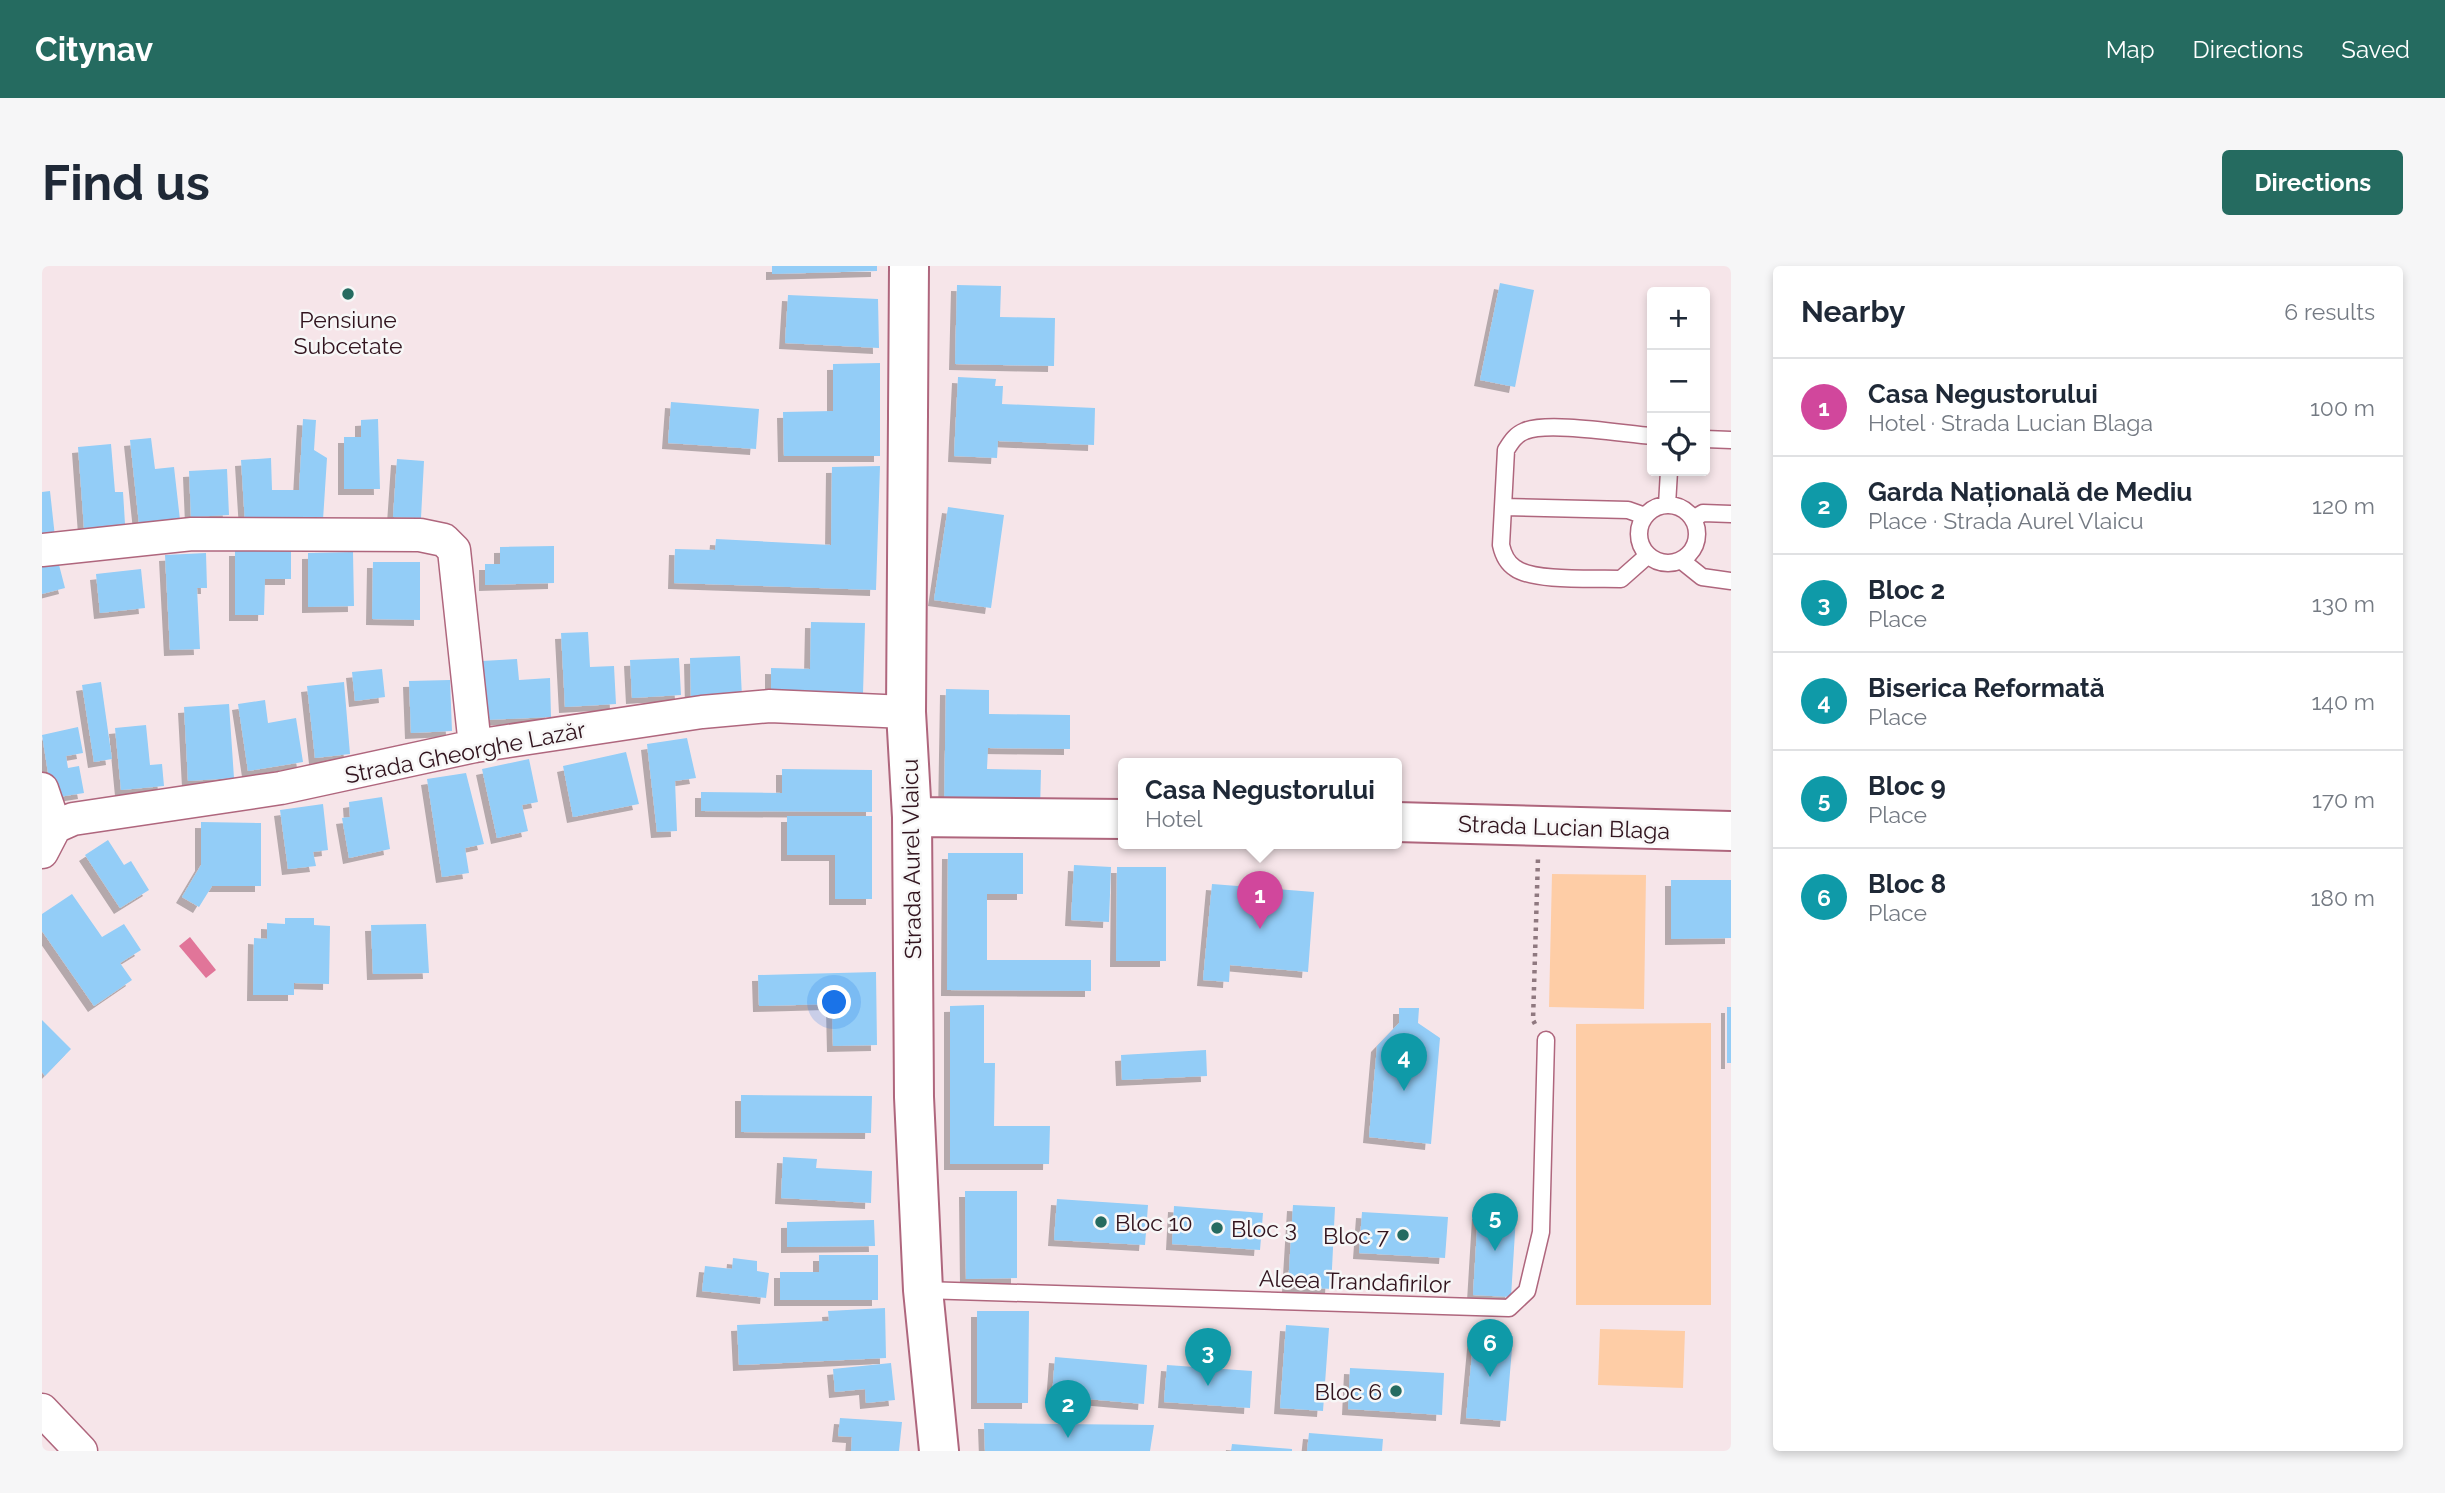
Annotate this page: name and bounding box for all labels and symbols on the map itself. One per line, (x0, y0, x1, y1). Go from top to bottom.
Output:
marker: Pensiune Subcetate (340, 286, 356, 302)
place label: Pensiune Subcetate (294, 306, 402, 359)
street label: Strada Gheorghe Lazăr (342, 715, 588, 789)
street label: Strada Aurel Vlaicu (896, 759, 926, 959)
street label: Strada Lucian Blaga (1458, 810, 1670, 844)
pin: 1 (1237, 871, 1283, 929)
your location (817, 985, 851, 1019)
pin: 4 (1381, 1033, 1427, 1091)
pin: 5 (1472, 1193, 1518, 1251)
place label: Bloc 10 (1115, 1209, 1193, 1236)
marker: Bloc 10 (1093, 1214, 1109, 1230)
place label: Bloc 3 (1231, 1215, 1297, 1242)
marker: Bloc 3 (1209, 1220, 1225, 1236)
place label: Bloc 7 (1323, 1222, 1390, 1249)
marker: Bloc 7 (1395, 1227, 1411, 1243)
street label: Aleea Trandafirilor (1259, 1264, 1451, 1298)
pin: 6 (1467, 1319, 1513, 1377)
pin: 3 (1185, 1328, 1231, 1386)
place label: Bloc 6 (1314, 1378, 1382, 1405)
pin: 2 (1045, 1380, 1091, 1438)
marker: Bloc 6 (1388, 1383, 1404, 1399)

